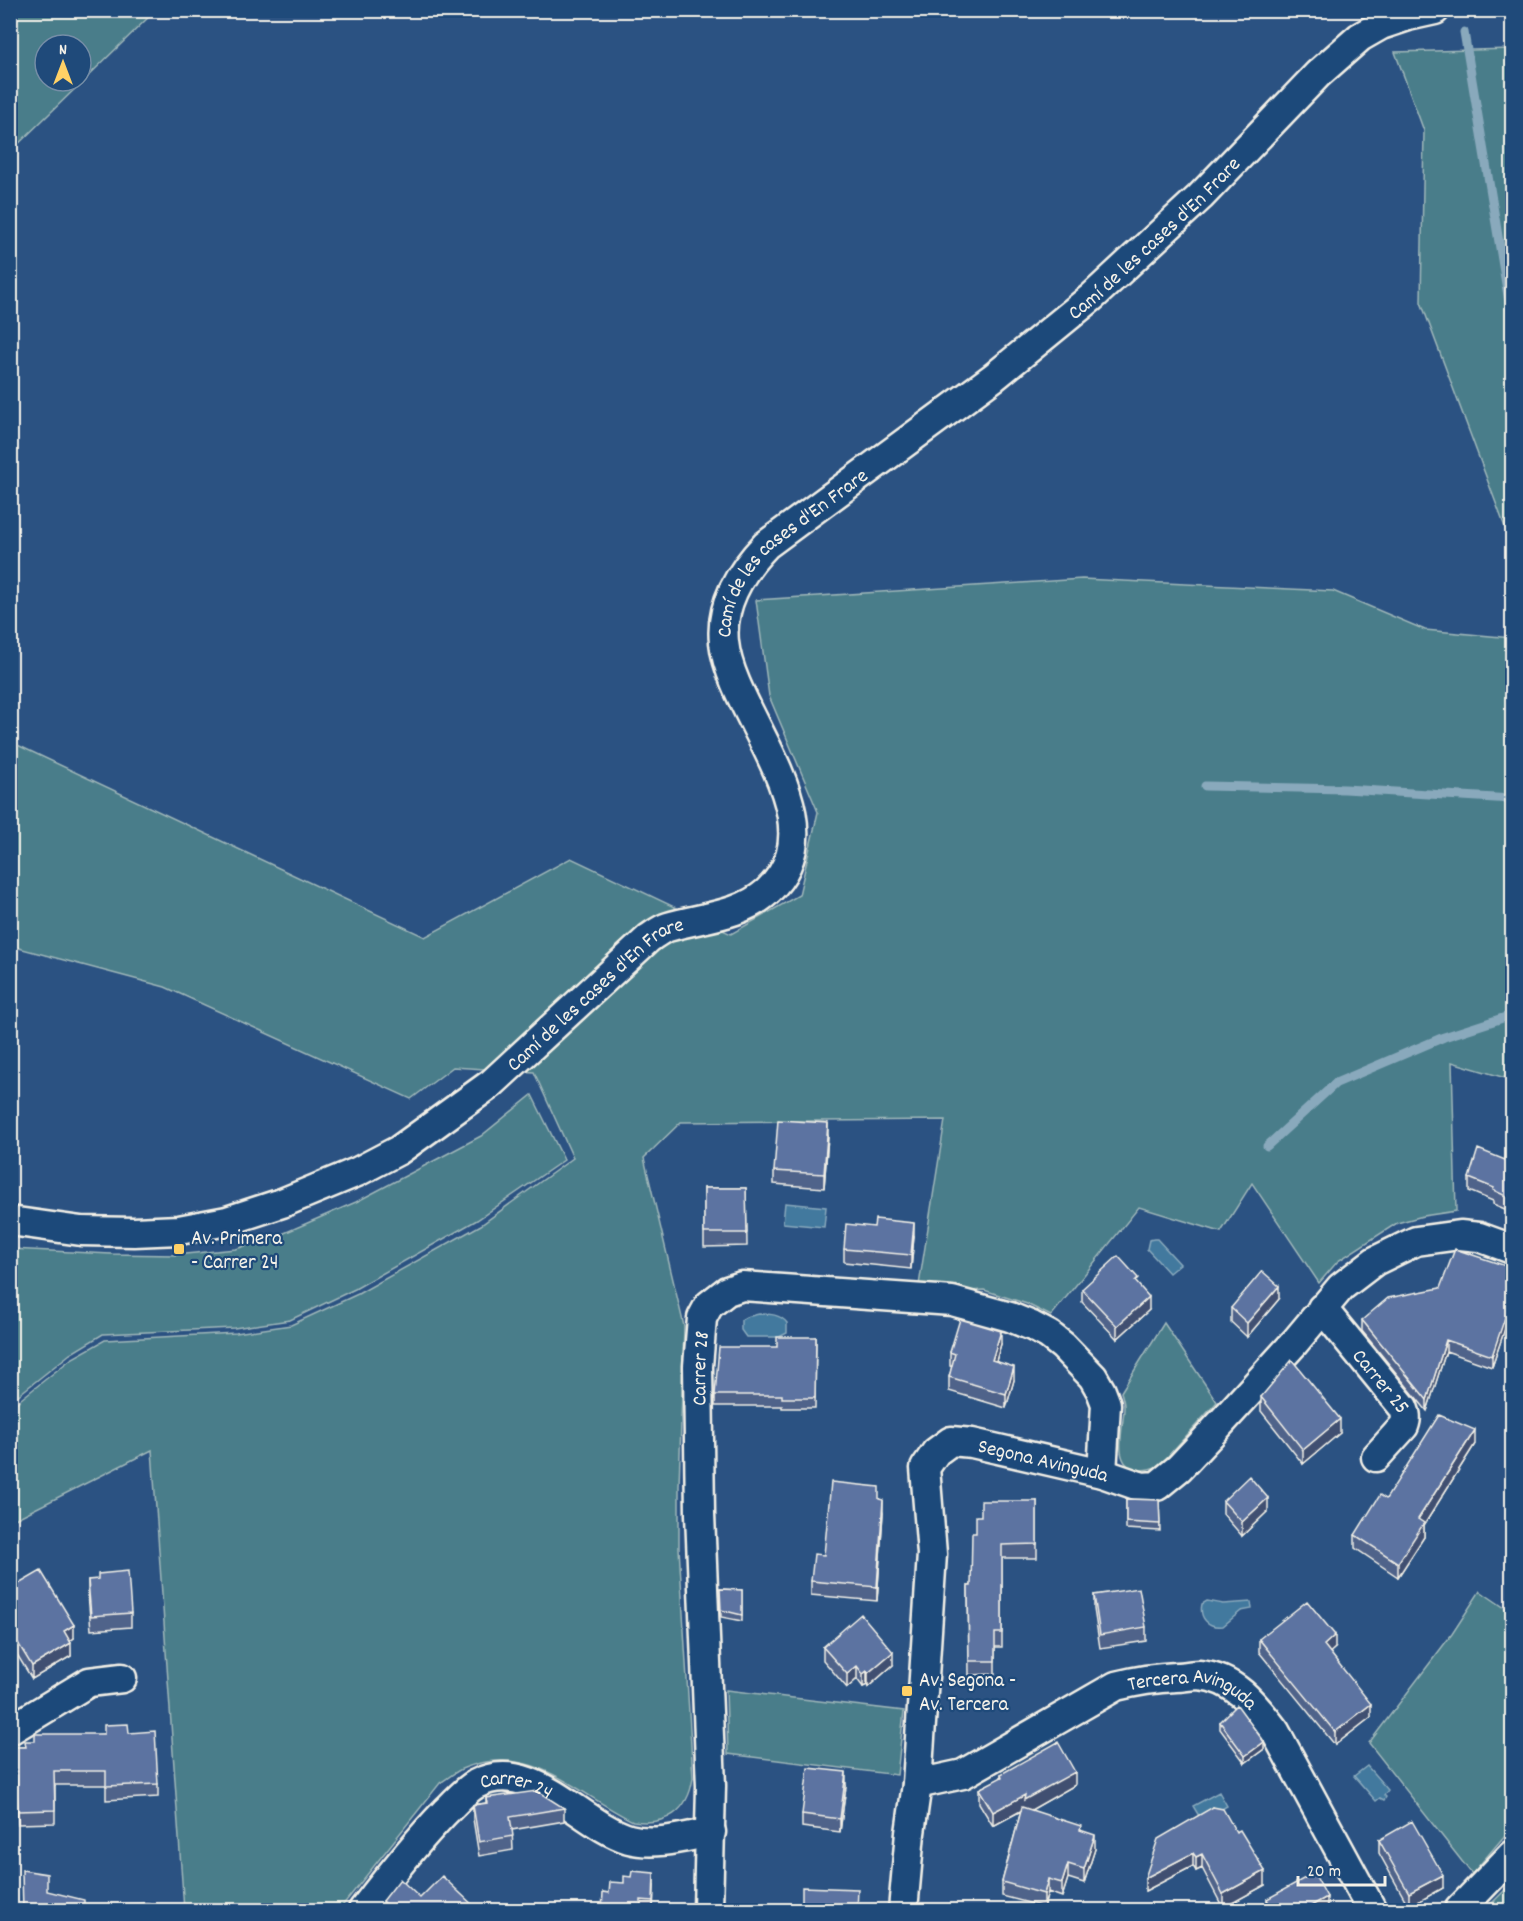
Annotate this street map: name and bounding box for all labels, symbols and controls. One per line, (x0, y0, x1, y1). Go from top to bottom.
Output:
north arrow (33, 33, 93, 93)
text: N (59, 39, 67, 62)
street label: Camí de les cases d'En Frare (1062, 151, 1249, 329)
street label: Camí de les cases d'En Frare (711, 463, 876, 638)
street label: Camí de les cases d'En Frare (501, 911, 687, 1080)
place label: Av. Primera - Carrer 24 (191, 1225, 283, 1279)
marker: Av. Primera - Carrer 24 (172, 1242, 186, 1256)
street label: Carrer 28 (686, 1330, 719, 1406)
street label: Carrer 25 (1343, 1344, 1415, 1422)
street label: Segona Avinguda (974, 1433, 1113, 1493)
street label: Tercera Avinguda (1125, 1663, 1264, 1719)
place label: Av. Segona - Av. Tercera (919, 1667, 1016, 1721)
marker: Av. Segona - Av. Tercera (900, 1684, 914, 1698)
street label: Carrer 24 (476, 1765, 558, 1809)
scale bar (1298, 1849, 1385, 1887)
text: 20 m (1307, 1860, 1341, 1885)

